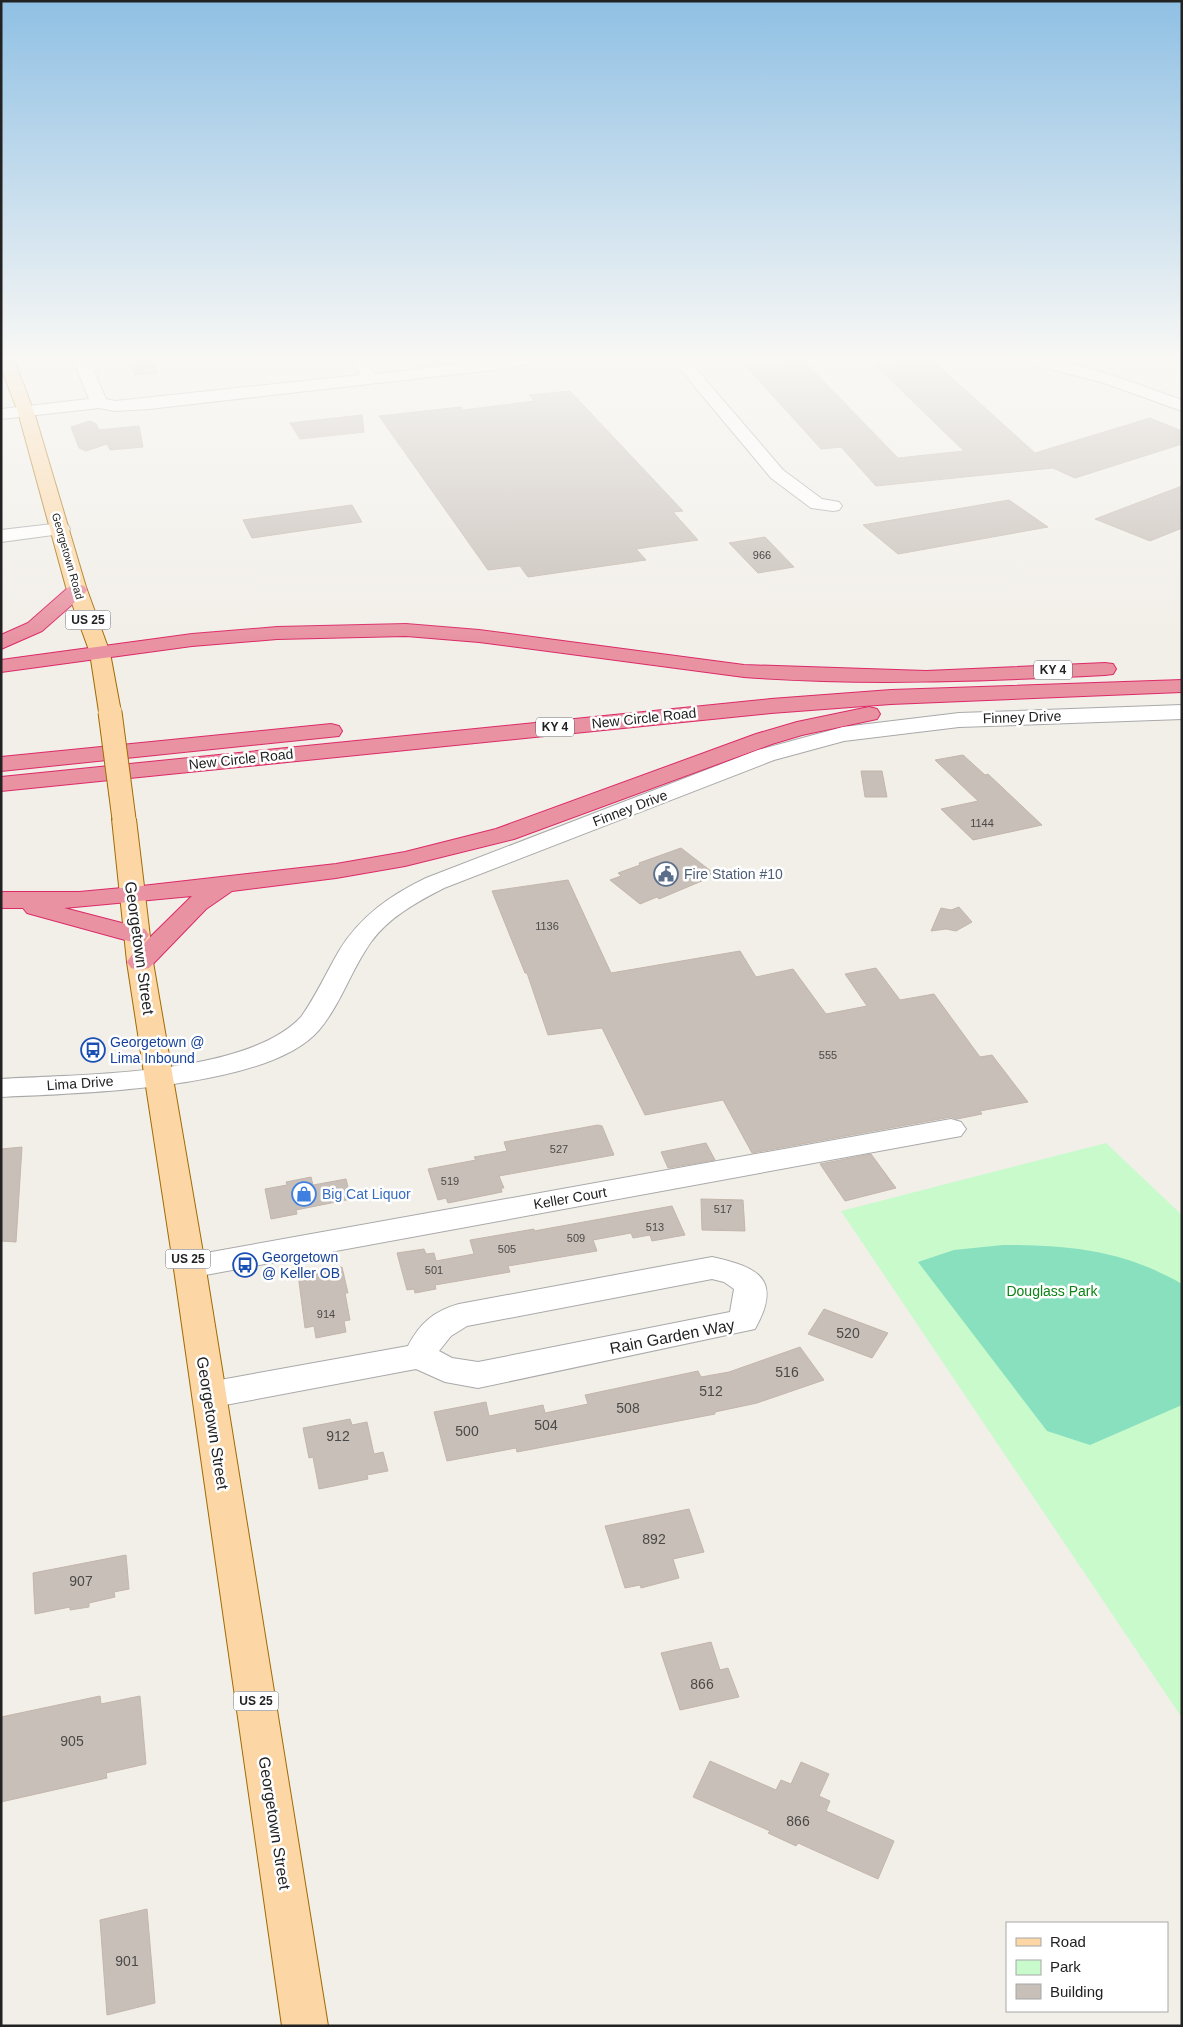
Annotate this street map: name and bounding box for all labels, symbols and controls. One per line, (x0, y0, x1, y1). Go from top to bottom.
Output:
street label: Georgetown Road (50, 511, 86, 601)
house number: 966 (753, 549, 771, 561)
road number: US 25 (66, 610, 110, 630)
road number: KY 4 (1034, 660, 1072, 680)
street label: New Circle Road (591, 705, 697, 731)
street label: Finney Drive (982, 708, 1062, 726)
road number: KY 4 (536, 718, 574, 736)
street label: New Circle Road (188, 746, 294, 772)
street label: Finney Drive (590, 786, 670, 830)
house number: 1144 (970, 817, 994, 829)
public building icon: Fire Station #10 (653, 861, 679, 887)
place label: Fire Station #10 (684, 866, 783, 882)
street label: Georgetown Street (122, 880, 157, 1016)
house number: 1136 (535, 920, 559, 932)
place label: Georgetown @ Lima Inbound (110, 1034, 204, 1066)
bus stop icon: Georgetown @ Lima Inbound (80, 1037, 106, 1063)
house number: 555 (819, 1049, 837, 1061)
street label: Lima Drive (46, 1073, 114, 1093)
house number: 527 (550, 1143, 568, 1155)
house number: 519 (441, 1175, 459, 1187)
shop icon: Big Cat Liquor (291, 1181, 317, 1207)
street label: Keller Court (532, 1184, 608, 1212)
place label: Big Cat Liquor (322, 1186, 411, 1202)
house number: 517 (714, 1203, 732, 1215)
house number: 513 (646, 1221, 664, 1233)
house number: 509 (567, 1232, 585, 1244)
house number: 505 (498, 1243, 516, 1255)
place label: Georgetown @ Keller OB (262, 1249, 340, 1281)
road number: US 25 (166, 1250, 210, 1268)
bus stop icon: Georgetown @ Keller OB (232, 1252, 258, 1278)
house number: 501 (425, 1264, 443, 1276)
park label: Douglass Park (1006, 1283, 1099, 1299)
house number: 914 (317, 1308, 335, 1320)
street label: Rain Garden Way (608, 1316, 736, 1357)
house number: 520 (836, 1325, 860, 1341)
street label: Georgetown Street (194, 1355, 231, 1491)
house number: 516 (775, 1364, 799, 1380)
house number: 512 (699, 1383, 723, 1399)
house number: 508 (616, 1400, 640, 1416)
house number: 504 (534, 1417, 558, 1433)
house number: 500 (455, 1423, 479, 1439)
house number: 912 (326, 1428, 350, 1444)
house number: 892 (642, 1531, 666, 1547)
house number: 907 (69, 1573, 93, 1589)
house number: 866 (690, 1676, 714, 1692)
road number: US 25 (234, 1692, 278, 1710)
house number: 905 (60, 1733, 84, 1749)
street label: Georgetown Street (256, 1755, 293, 1891)
house number: 866 (786, 1813, 810, 1829)
legend (1006, 1922, 1168, 2012)
text: Road (1050, 1933, 1086, 1950)
house number: 901 (115, 1953, 139, 1969)
text: Park (1050, 1958, 1081, 1975)
text: Building (1050, 1983, 1103, 2000)

